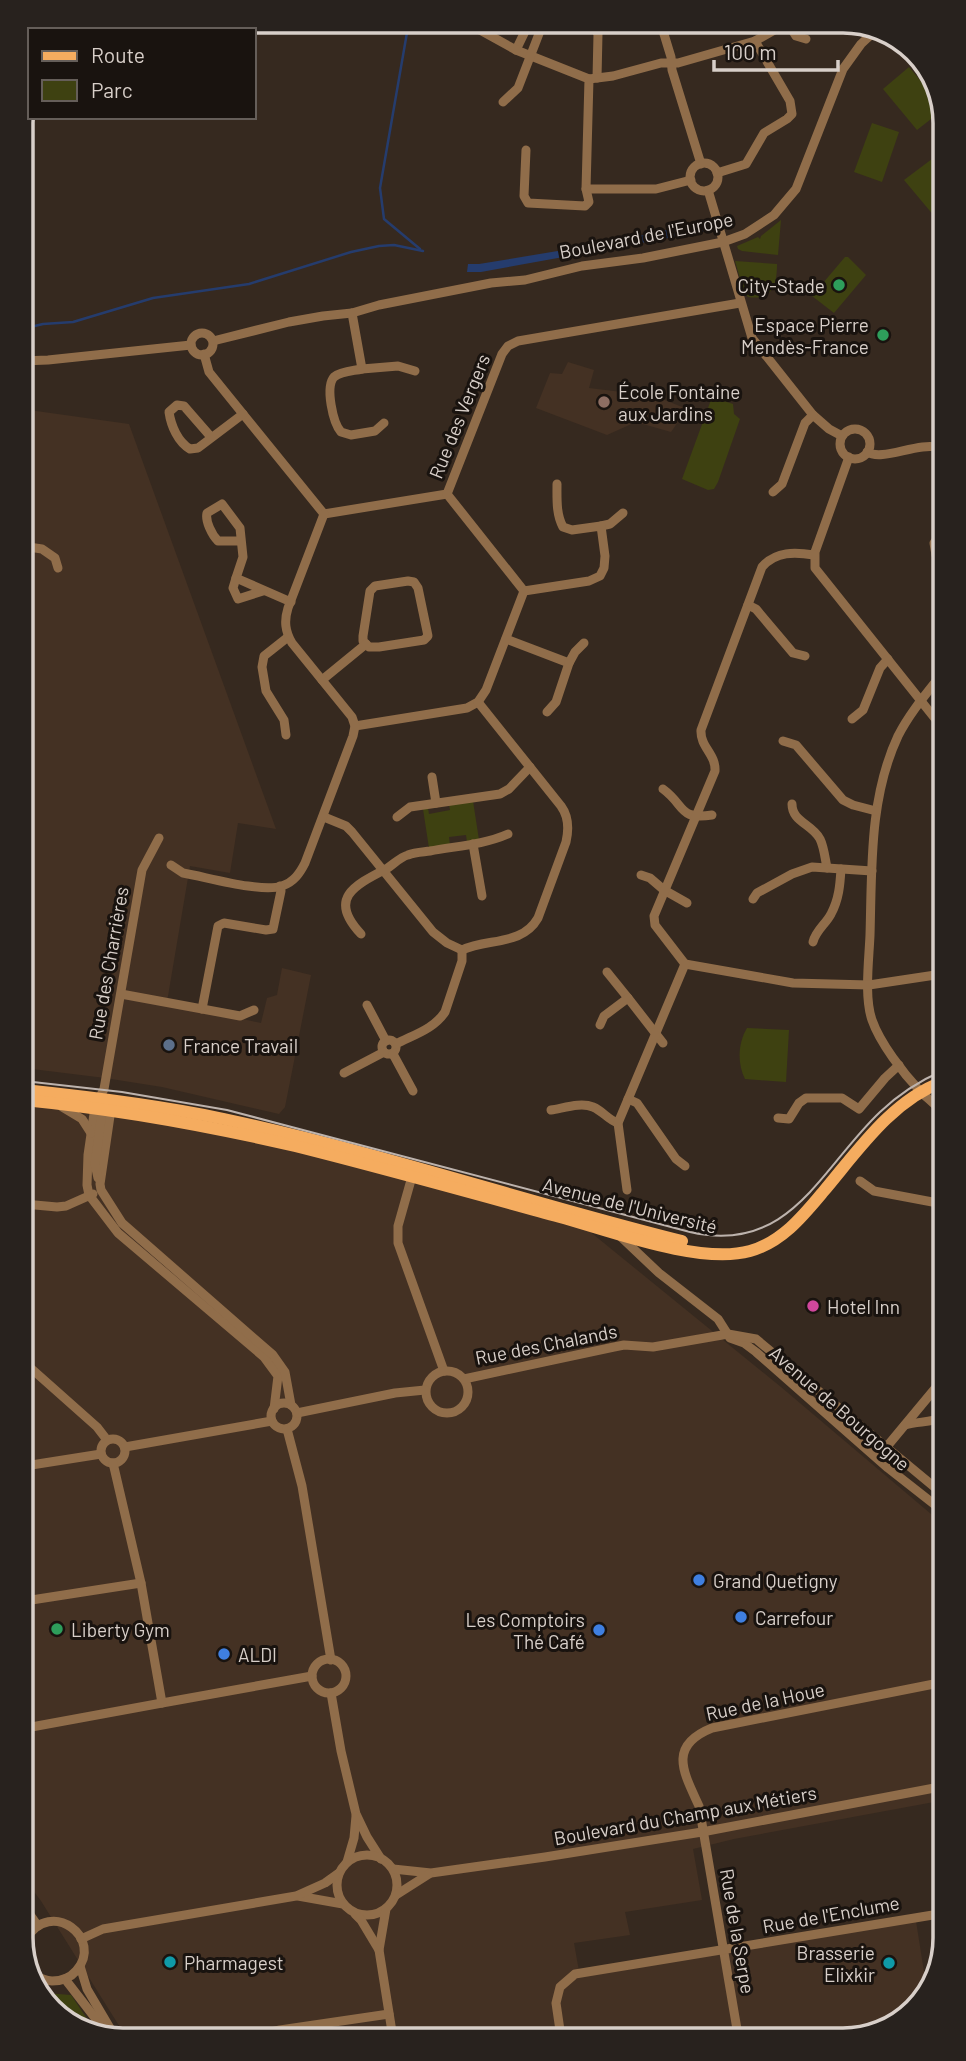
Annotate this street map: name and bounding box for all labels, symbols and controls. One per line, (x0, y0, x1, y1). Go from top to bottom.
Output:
legend (28, 28, 256, 119)
scale bar (714, 28, 838, 72)
text: 100 m (724, 39, 777, 64)
text: Route (91, 42, 145, 67)
text: Parc (91, 77, 133, 102)
street label: Boulevard de l'Europe (557, 207, 735, 263)
place label: City-Stade (738, 274, 825, 297)
marker: City-Stade (831, 277, 847, 293)
place label: Espace Pierre Mendès-France (741, 313, 869, 358)
marker: Espace Pierre Mendès-France (875, 327, 891, 343)
street label: Rue des Vergers (424, 350, 494, 482)
place label: École Fontaine aux Jardins (618, 380, 740, 425)
marker: École Fontaine aux Jardins (596, 394, 612, 410)
street label: Rue des Charrières (83, 885, 133, 1041)
place label: France Travail (183, 1034, 298, 1057)
marker: France Travail (161, 1037, 177, 1053)
street label: Avenue de l'Université (540, 1172, 720, 1238)
place label: Hotel Inn (827, 1295, 900, 1318)
marker: Hotel Inn (805, 1298, 821, 1314)
street label: Rue des Chalands (473, 1319, 619, 1369)
street label: Avenue de Bourgogne (765, 1341, 915, 1475)
place label: Grand Quetigny (713, 1569, 838, 1592)
marker: Grand Quetigny (691, 1572, 707, 1588)
place label: Carrefour (755, 1606, 833, 1629)
place label: Les Comptoirs Thé Café (465, 1608, 585, 1653)
marker: Carrefour (733, 1609, 749, 1625)
place label: Liberty Gym (71, 1618, 170, 1641)
marker: Liberty Gym (49, 1621, 65, 1637)
marker: Les Comptoirs Thé Café (591, 1622, 607, 1638)
place label: ALDI (238, 1643, 277, 1666)
marker: ALDI (216, 1646, 232, 1662)
street label: Rue de la Houe (703, 1677, 827, 1725)
street label: Boulevard du Champ aux Métiers (552, 1781, 818, 1849)
street label: Rue de la Serpe (716, 1867, 760, 1995)
street label: Rue de l'Enclume (761, 1891, 901, 1937)
place label: Brasserie Elixkir (796, 1941, 875, 1986)
place label: Pharmagest (184, 1951, 284, 1974)
marker: Pharmagest (162, 1954, 178, 1970)
marker: Brasserie Elixkir (881, 1955, 897, 1971)

